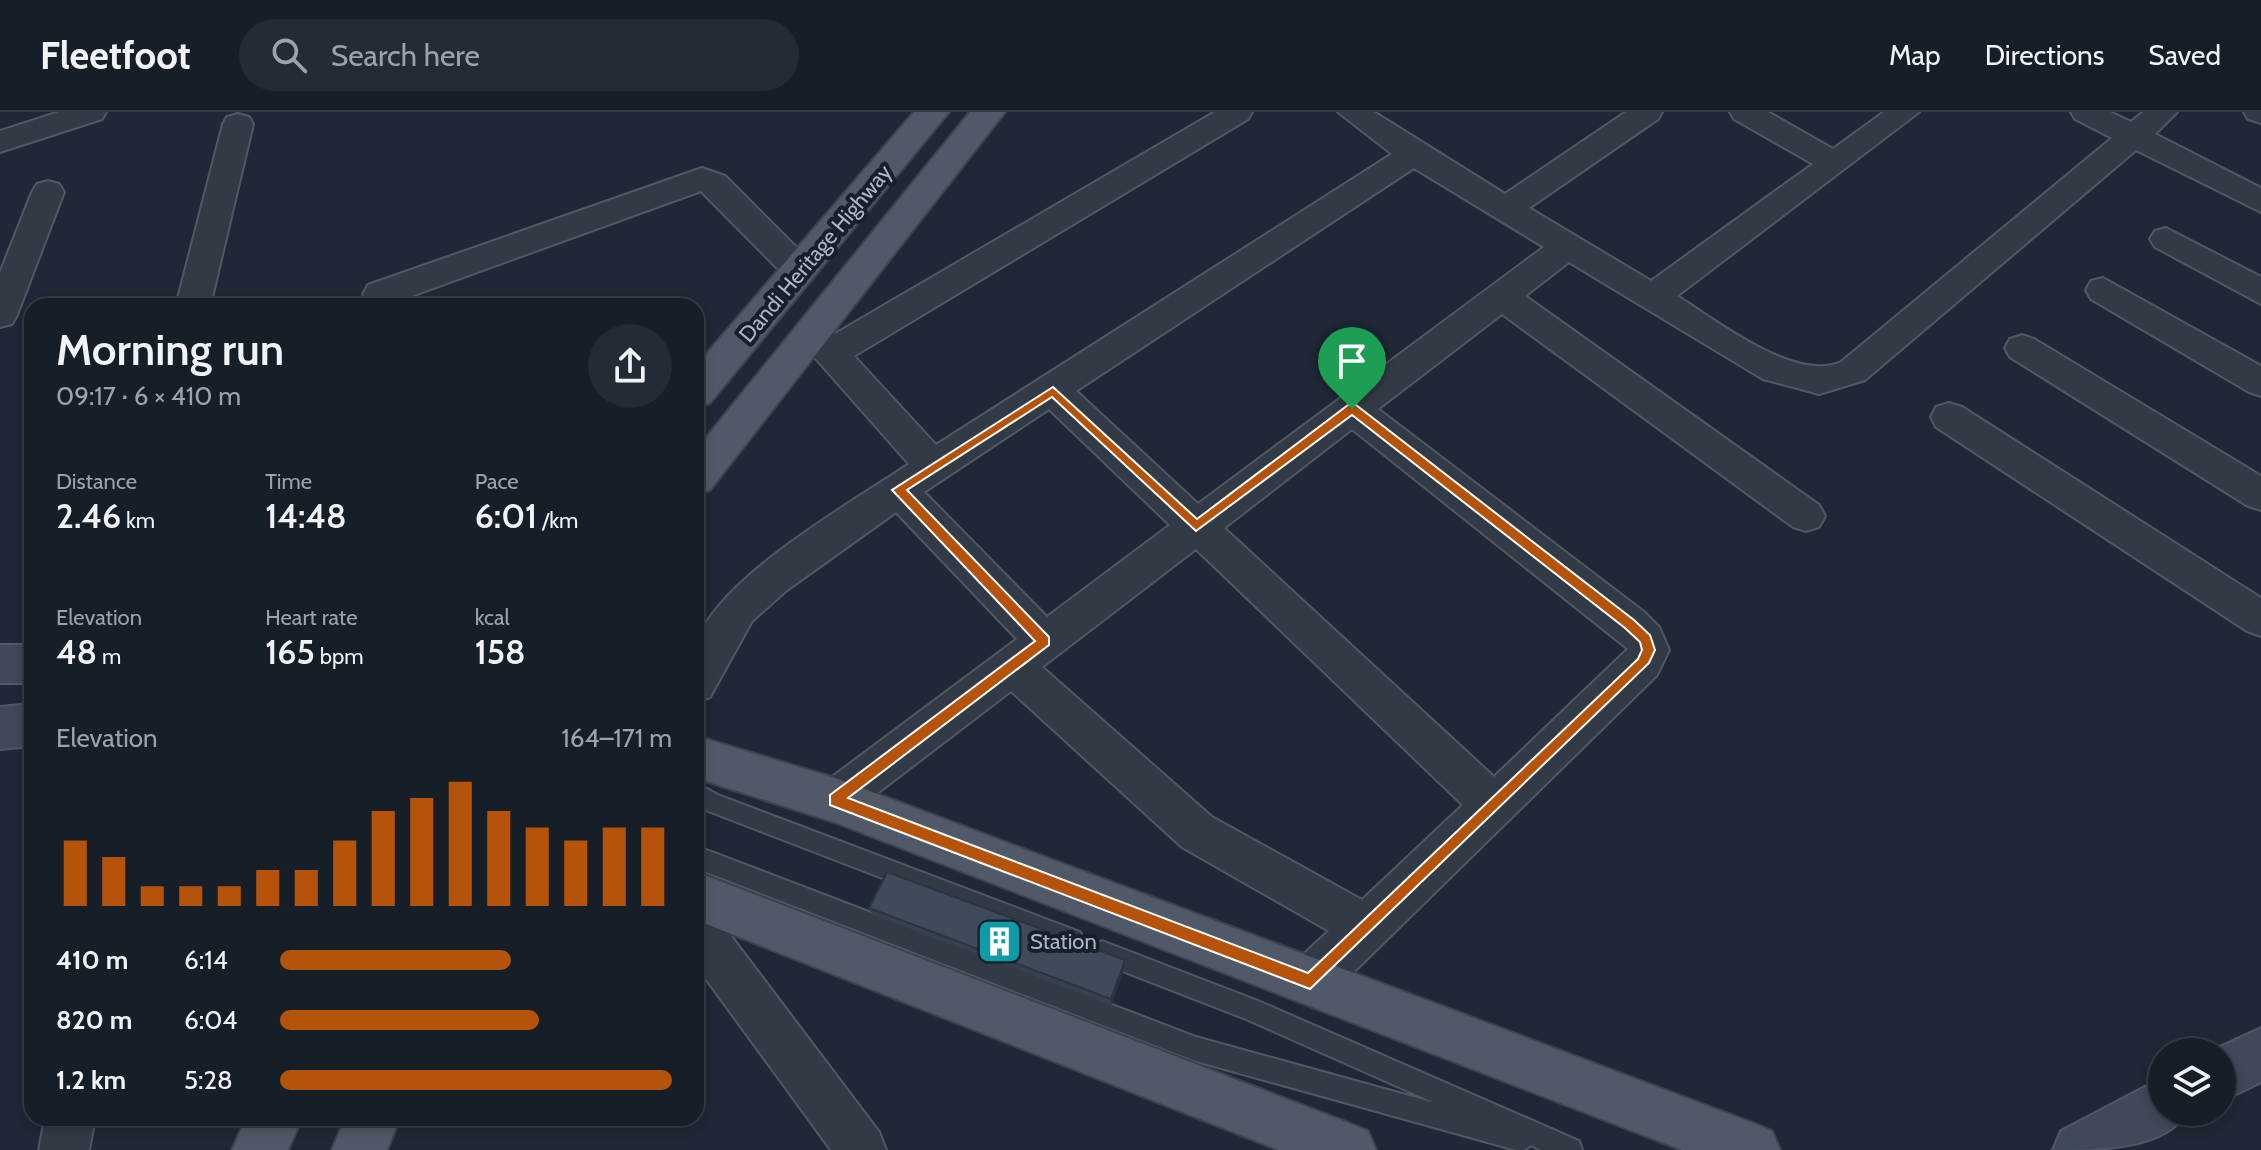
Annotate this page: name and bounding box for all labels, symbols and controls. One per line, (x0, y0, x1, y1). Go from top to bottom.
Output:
search box (239, 19, 799, 91)
text: Fleetfoot (40, 32, 191, 79)
icon: search (267, 33, 311, 77)
text: Search here (331, 37, 480, 74)
text: Map (1889, 38, 1941, 72)
text: Directions (1985, 38, 2104, 72)
text: Saved (2148, 38, 2221, 72)
street label: Dandi Heritage Highway (733, 159, 898, 348)
text: Morning run (56, 323, 284, 376)
button: share (588, 324, 672, 408)
pin (1318, 327, 1386, 409)
icon: arrive (1330, 339, 1374, 383)
text: 09:17 · 6 × 410 m (56, 380, 241, 412)
text: Distance (56, 468, 137, 495)
text: Time (265, 468, 312, 495)
text: Pace (475, 468, 519, 495)
text: 2.46 (56, 495, 121, 537)
text: 14:48 (265, 495, 346, 537)
text: 6:01 (475, 495, 537, 537)
text: km (121, 507, 155, 534)
text: /km (537, 507, 578, 534)
text: Elevation (56, 604, 142, 631)
text: Heart rate (265, 604, 357, 631)
text: kcal (475, 604, 510, 631)
text: 48 (56, 631, 97, 673)
text: 165 (265, 631, 315, 673)
text: 158 (475, 631, 526, 673)
text: m (97, 643, 121, 670)
text: bpm (315, 643, 364, 670)
text: Elevation (56, 722, 158, 754)
text: 164–171 m (561, 722, 672, 754)
building icon: Station (975, 917, 1023, 965)
place label: Station (1030, 928, 1097, 955)
text: 410 m (56, 944, 128, 976)
text: 6:14 (184, 944, 228, 976)
text: 820 m (56, 1004, 132, 1036)
text: 6:04 (184, 1004, 237, 1036)
map controls (2148, 1038, 2236, 1126)
button: layers (2148, 1038, 2236, 1126)
text: 1.2 km (56, 1064, 126, 1096)
text: 5:28 (184, 1064, 233, 1096)

